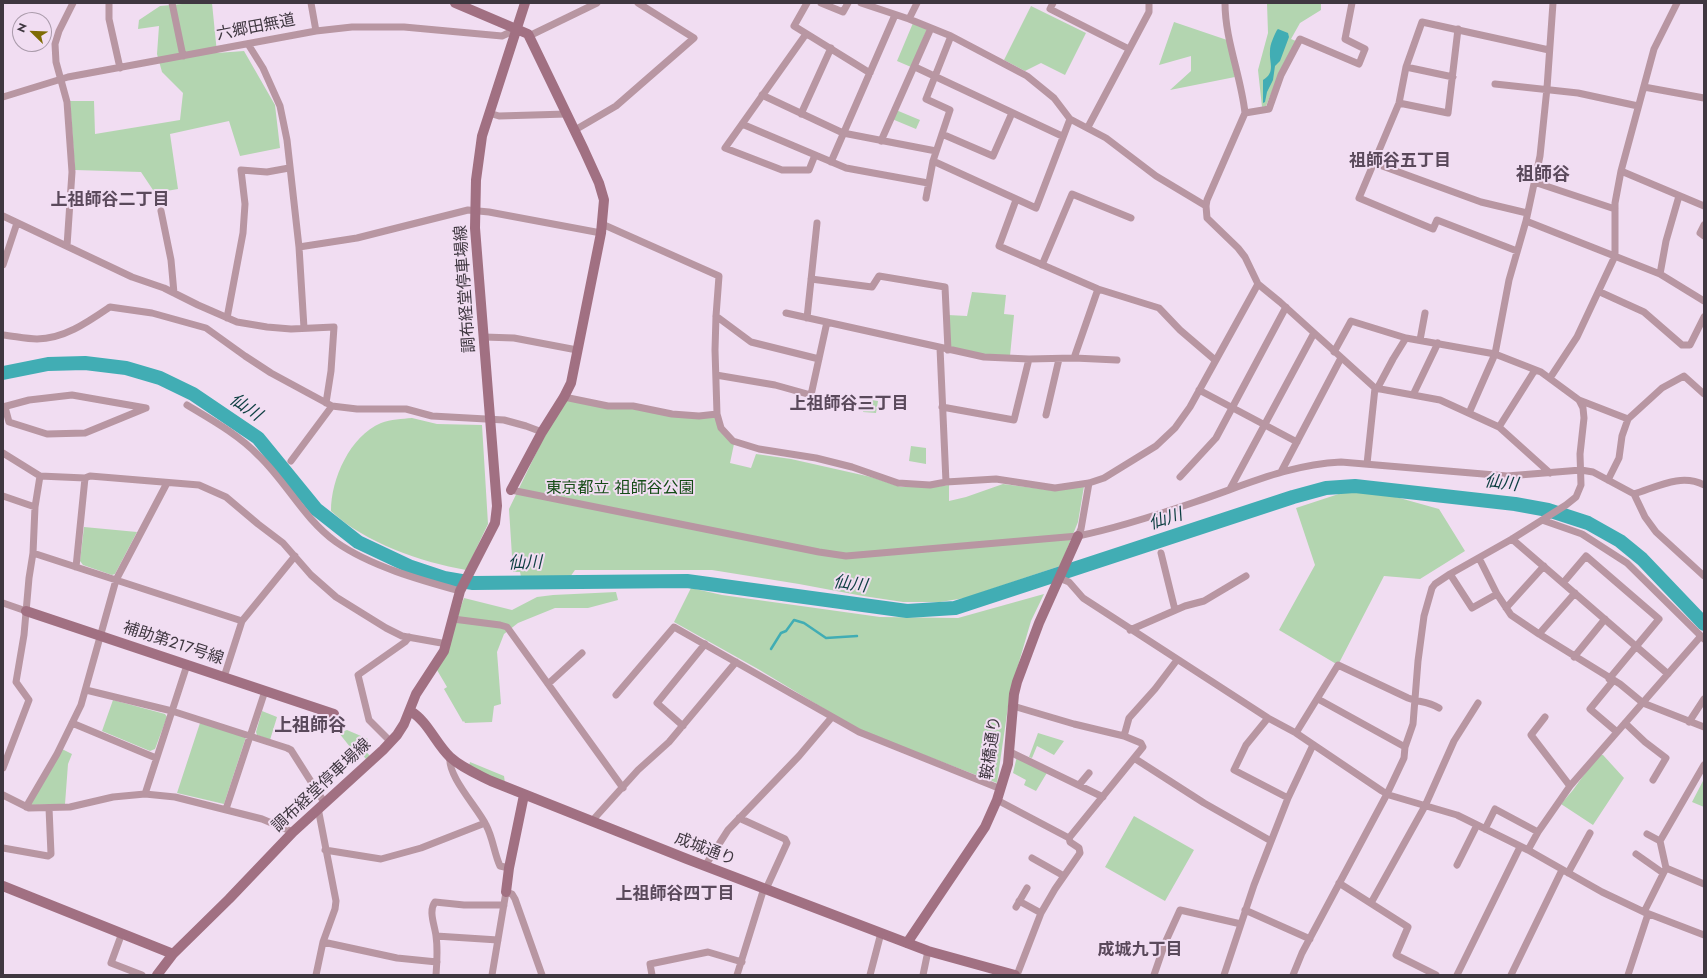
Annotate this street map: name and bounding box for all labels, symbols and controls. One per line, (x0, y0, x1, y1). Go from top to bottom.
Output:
street label: 六郷田無道 (215, 11, 297, 45)
north arrow (12, 12, 52, 52)
text: N (13, 21, 31, 35)
district label: 祖師谷五丁目 (1349, 152, 1451, 172)
district label: 祖師谷 (1516, 165, 1570, 187)
district label: 上祖師谷二丁目 (51, 191, 169, 211)
street label: 調布経堂停車場線 (452, 224, 480, 354)
water label: 仙川 (225, 390, 265, 426)
district label: 上祖師谷三丁目 (790, 395, 908, 415)
water label: 仙川 (1483, 472, 1519, 496)
park label: 東京都立 祖師谷公園 (546, 479, 694, 499)
water label: 仙川 (1147, 505, 1185, 535)
water label: 仙川 (508, 554, 542, 574)
water label: 仙川 (832, 573, 868, 597)
street label: 補助第217号線 (120, 619, 226, 669)
street label: 鞍橋通り (978, 715, 1006, 781)
district label: 上祖師谷 (274, 716, 346, 738)
street label: 調布経堂停車場線 (269, 735, 375, 837)
street label: 成城通り (672, 830, 738, 870)
district label: 上祖師谷四丁目 (616, 885, 734, 905)
district label: 成城九丁目 (1098, 941, 1182, 961)

